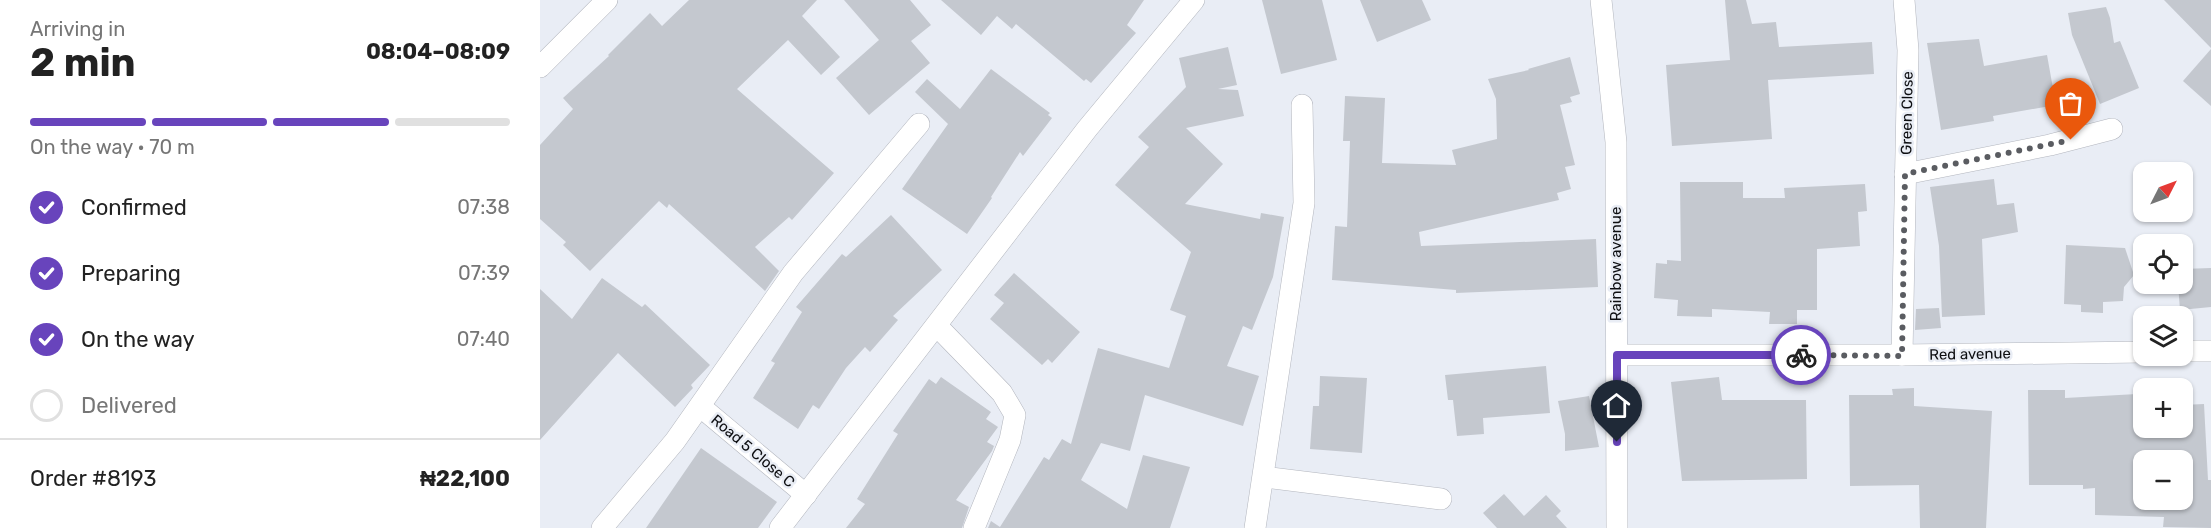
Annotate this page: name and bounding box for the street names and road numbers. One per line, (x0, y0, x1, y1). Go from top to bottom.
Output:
street label: Green Close (1897, 71, 1917, 155)
street label: Rainbow avenue (1607, 207, 1625, 321)
street label: Red avenue (1929, 344, 2011, 364)
street label: Road 5 Close C (707, 411, 799, 491)

